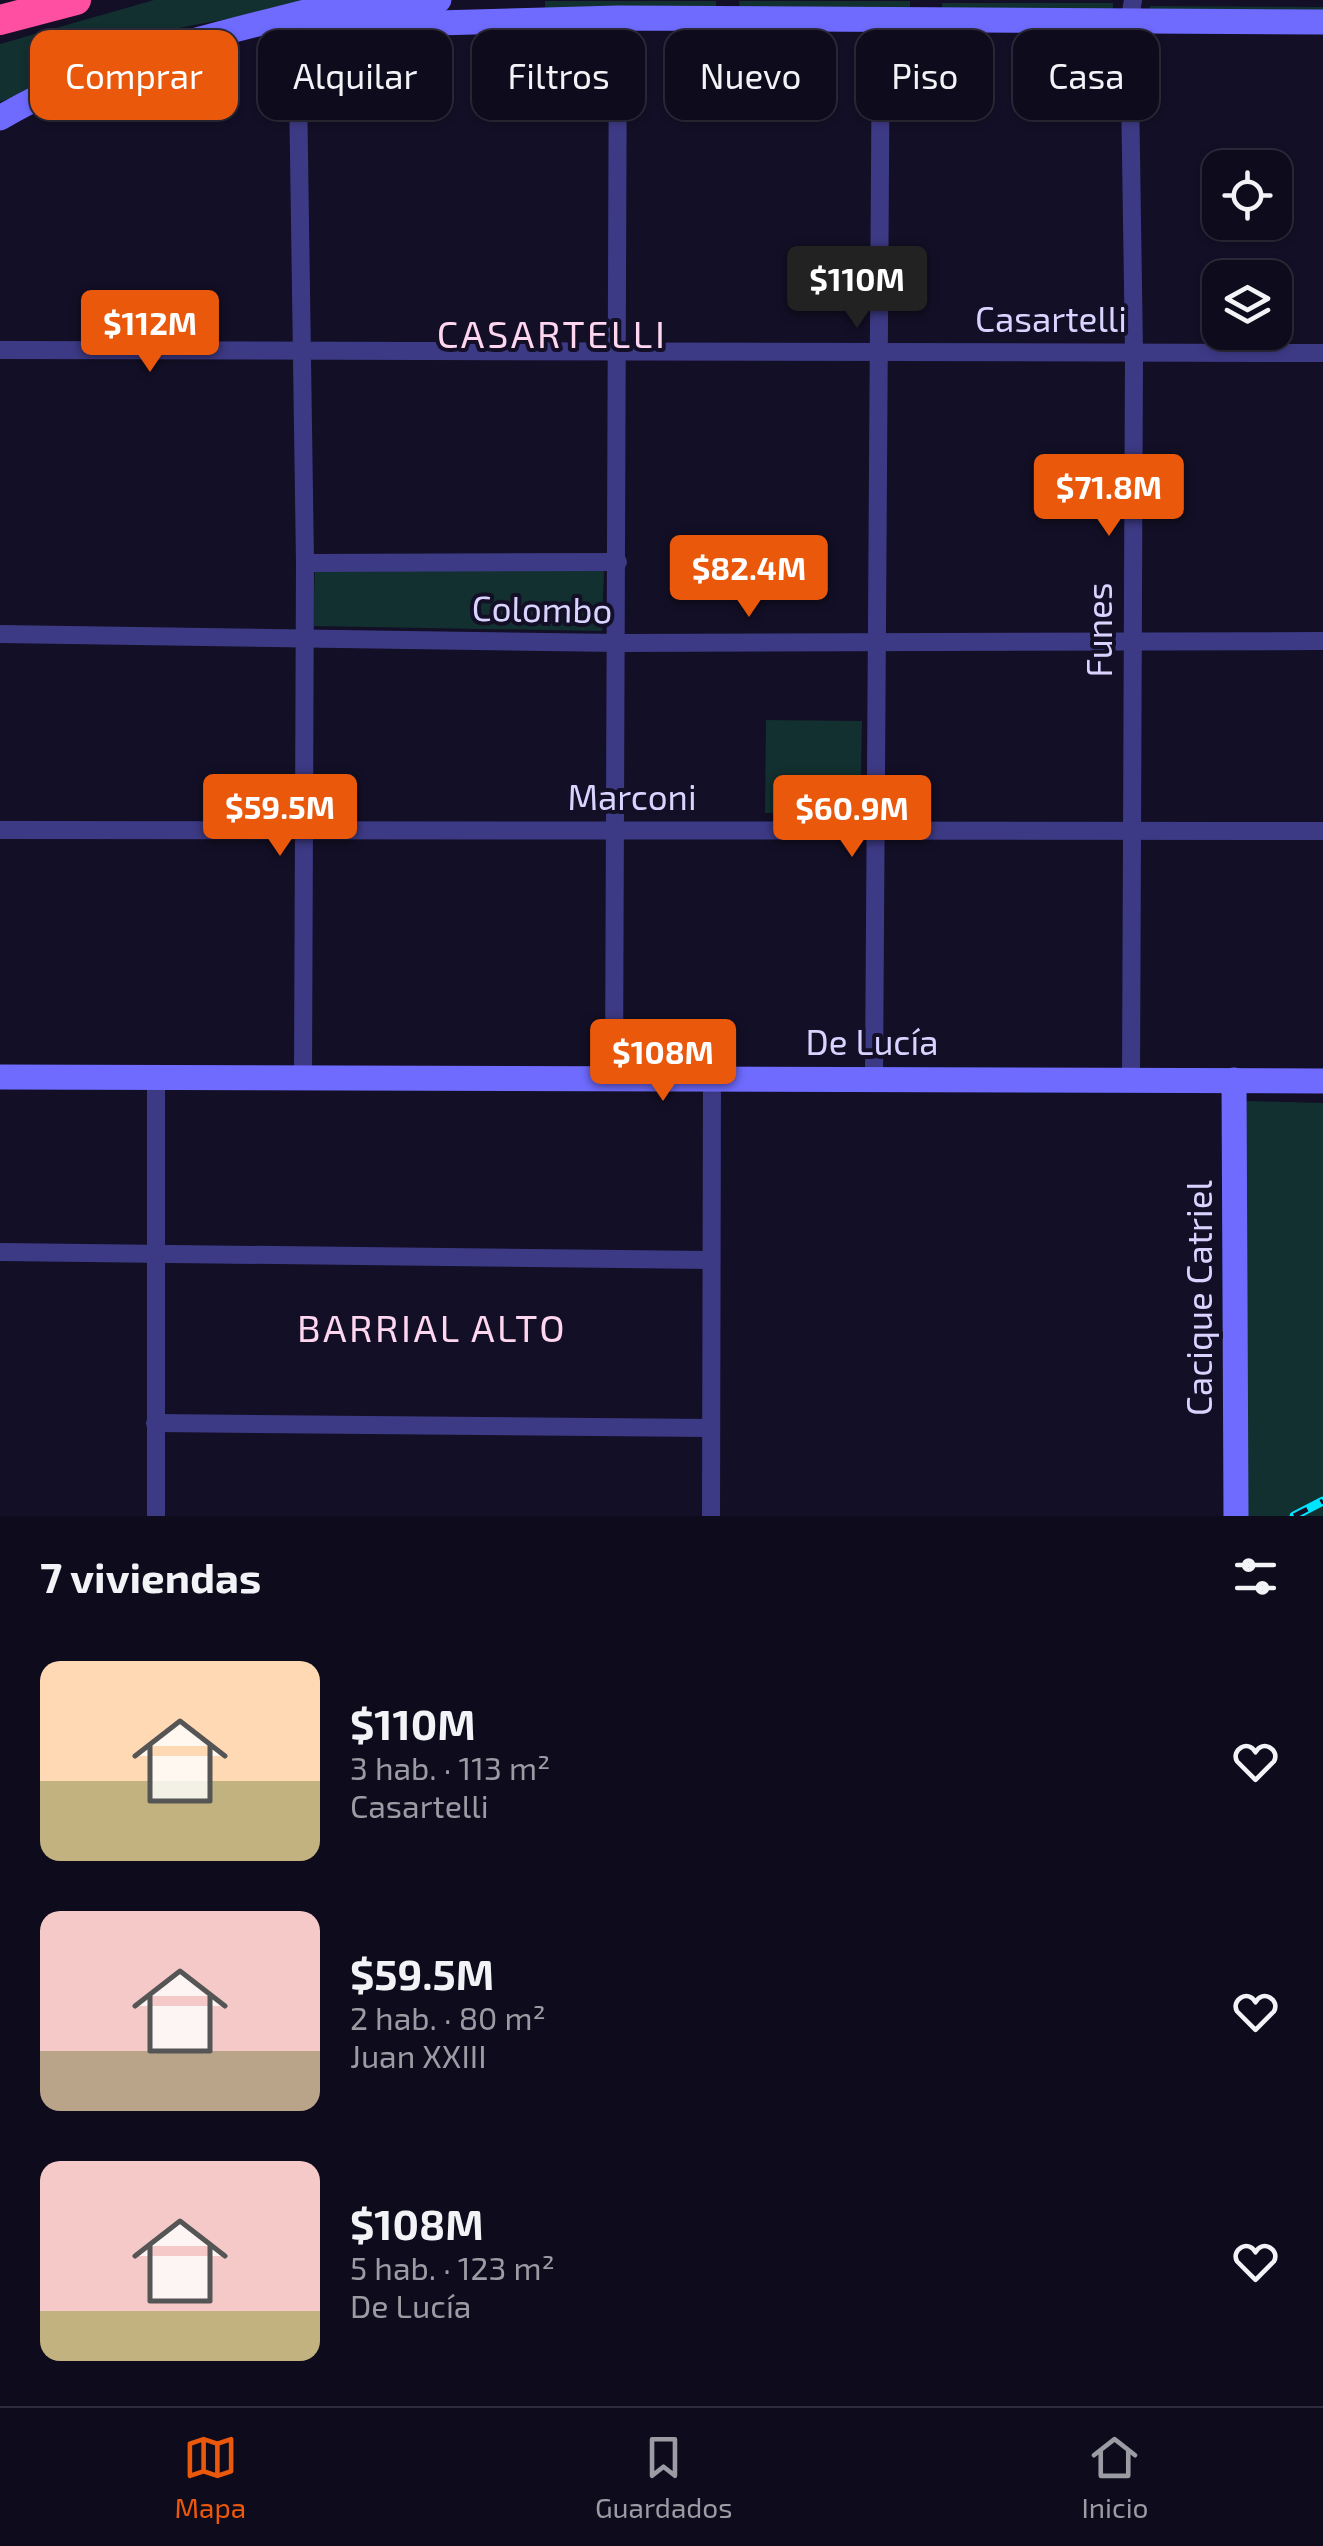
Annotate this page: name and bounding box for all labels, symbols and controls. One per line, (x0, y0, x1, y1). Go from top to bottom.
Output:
chip: Comprar (30, 30, 238, 120)
chip: Alquilar (258, 30, 452, 120)
chip: Filtros (472, 30, 645, 120)
chip: Nuevo (665, 30, 836, 120)
chip: Piso (856, 30, 993, 120)
chip: Casa (1013, 30, 1159, 120)
map controls (1202, 150, 1292, 350)
button: locate (1202, 150, 1292, 240)
pin: $110M (787, 246, 927, 331)
text: $110M (809, 259, 905, 297)
button: layers (1202, 260, 1292, 350)
pin: $112M (80, 290, 220, 375)
street label: Casartelli (975, 297, 1127, 339)
text: $112M (103, 303, 197, 341)
district label: CASARTELLI (437, 310, 667, 356)
pin: $71.8M (1028, 454, 1190, 539)
text: $71.8M (1056, 467, 1162, 505)
pin: $82.4M (668, 535, 830, 620)
text: $82.4M (692, 548, 806, 586)
street label: Funes (1077, 582, 1119, 678)
street label: Colombo (471, 586, 613, 630)
pin: $59.5M (199, 774, 361, 859)
street label: Marconi (567, 775, 697, 817)
pin: $60.9M (771, 775, 933, 860)
text: $59.5M (225, 787, 335, 825)
text: $60.9M (795, 788, 909, 826)
pin: $108M (593, 1019, 733, 1104)
street label: De Lucía (806, 1020, 938, 1062)
text: $108M (612, 1032, 714, 1070)
street label: Cacique Catriel (1177, 1179, 1219, 1416)
district label: BARRIAL ALTO (297, 1304, 567, 1350)
icon: filters (1228, 1549, 1283, 1604)
text: 7 viviendas (40, 1551, 261, 1601)
text: $110M (350, 1698, 476, 1748)
icon: home (120, 1701, 240, 1821)
icon: heart (1228, 1734, 1283, 1789)
text: 3 hab. · 113 m² (350, 1748, 550, 1786)
text: Casartelli (350, 1786, 489, 1824)
text: $59.5M (350, 1948, 494, 1998)
icon: home (120, 1951, 240, 2071)
icon: heart (1228, 1984, 1283, 2039)
text: 2 hab. · 80 m² (350, 1998, 546, 2036)
text: Juan XXIII (350, 2036, 487, 2074)
text: $108M (350, 2198, 484, 2248)
icon: home (120, 2201, 240, 2321)
icon: heart (1228, 2234, 1283, 2289)
text: 5 hab. · 123 m² (350, 2248, 555, 2286)
text: De Lucía (350, 2286, 471, 2324)
tab: Mapa (174, 2430, 246, 2524)
tab: Guardados (595, 2430, 732, 2524)
tab: Inicio (1081, 2430, 1149, 2524)

